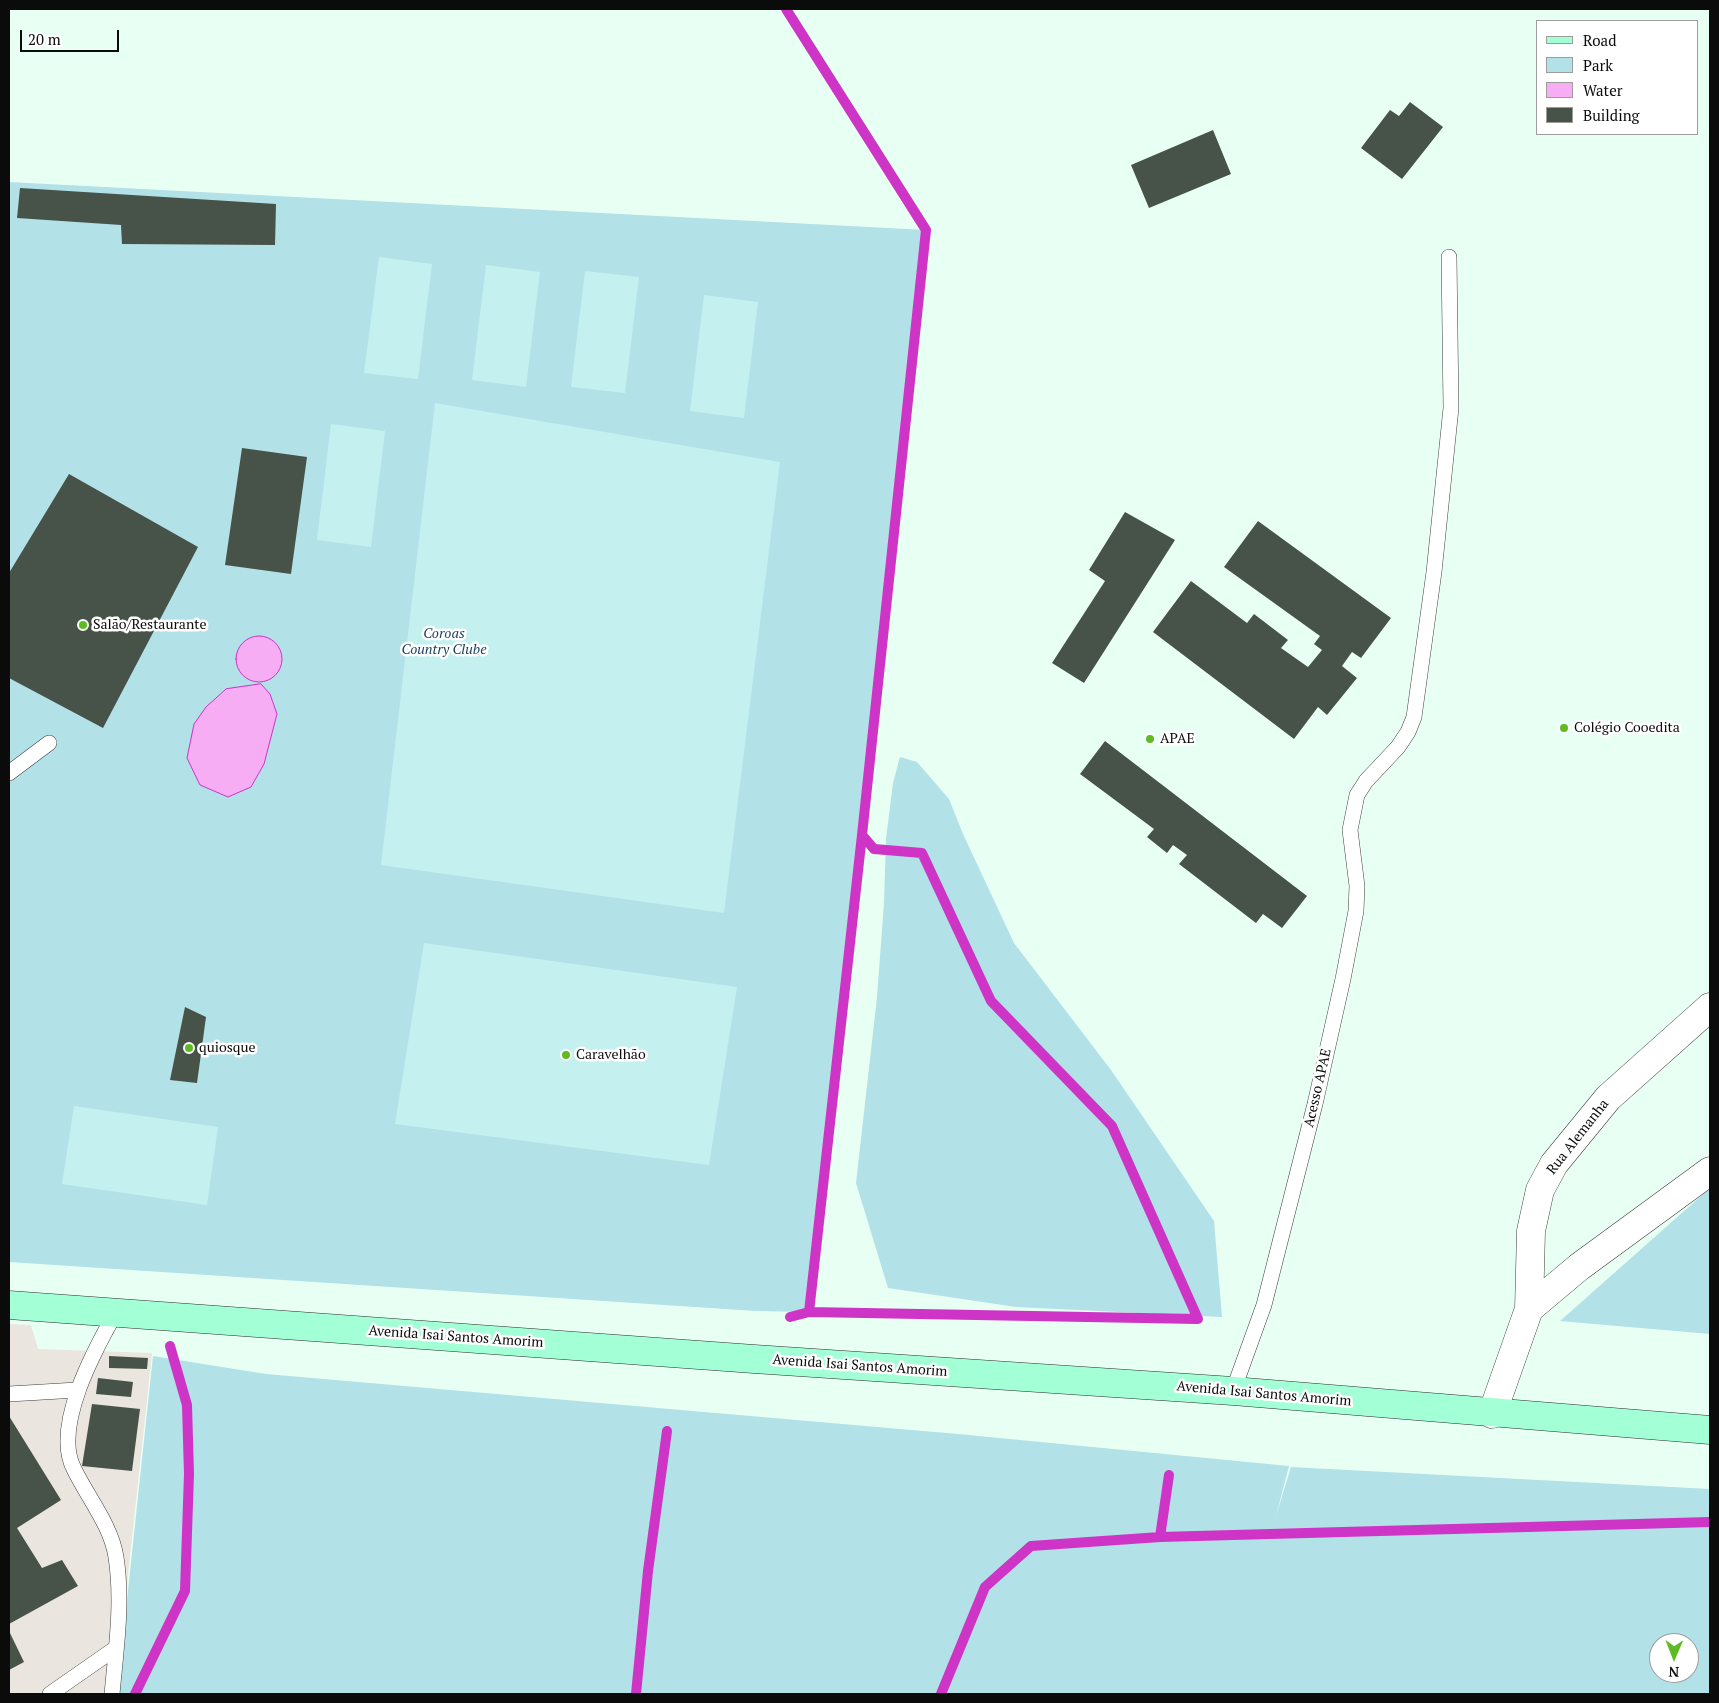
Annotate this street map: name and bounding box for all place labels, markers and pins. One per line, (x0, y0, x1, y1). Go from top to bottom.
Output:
place label: Salão/Restaurante (93, 617, 206, 633)
marker: Salão/Restaurante (77, 619, 89, 631)
place label: Colégio Cooedita (1574, 720, 1680, 736)
marker: Colégio Cooedita (1558, 722, 1570, 734)
place label: APAE (1160, 731, 1195, 747)
marker: APAE (1144, 733, 1156, 745)
place label: quiosque (199, 1040, 255, 1056)
marker: quiosque (183, 1042, 195, 1054)
place label: Caravelhão (576, 1047, 646, 1063)
marker: Caravelhão (560, 1049, 572, 1061)

